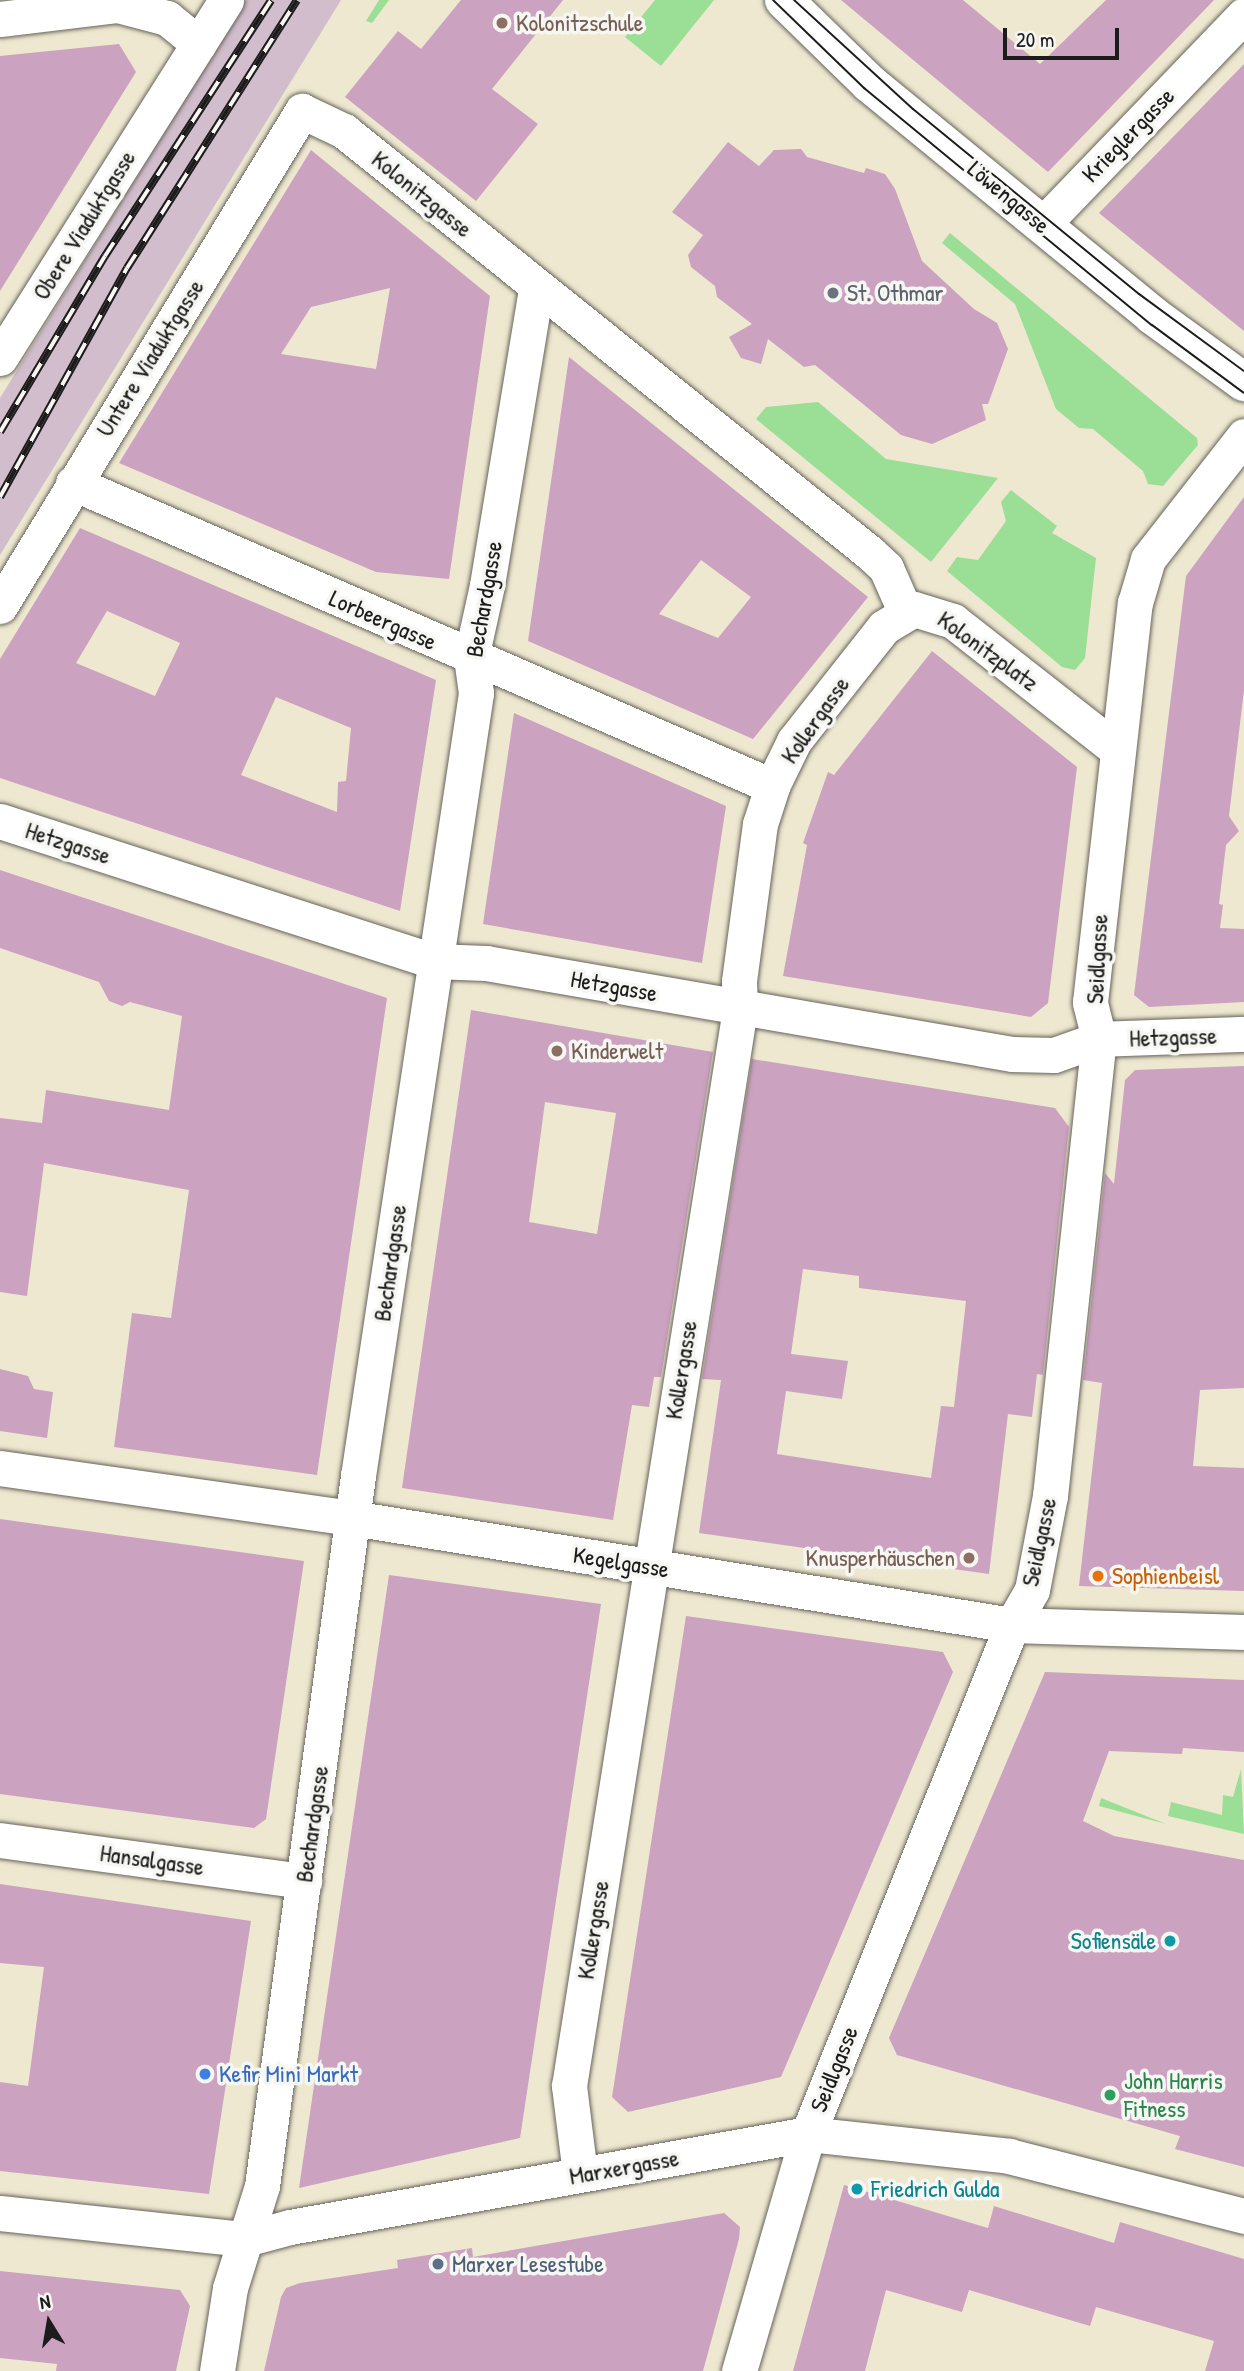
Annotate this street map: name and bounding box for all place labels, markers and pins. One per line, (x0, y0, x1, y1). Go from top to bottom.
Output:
place label: Kolonitzschule (516, 9, 643, 37)
marker: Kolonitzschule (494, 15, 510, 31)
place label: St. Othmar (847, 279, 944, 307)
marker: St. Othmar (825, 285, 841, 301)
place label: Kinderwelt (571, 1037, 663, 1065)
marker: Kinderwelt (549, 1043, 565, 1059)
place label: Knusperhäuschen (806, 1544, 955, 1572)
marker: Knusperhäuschen (961, 1550, 977, 1566)
place label: Sophienbeisl (1112, 1562, 1219, 1590)
marker: Sophienbeisl (1090, 1568, 1106, 1584)
place label: Sofiensäle (1071, 1927, 1156, 1955)
marker: Sofiensäle (1162, 1933, 1178, 1949)
place label: Kefir Mini Markt (219, 2060, 358, 2088)
marker: Kefir Mini Markt (197, 2066, 213, 2082)
place label: John Harris Fitness (1124, 2067, 1223, 2123)
marker: John Harris Fitness (1102, 2087, 1118, 2103)
place label: Friedrich Gulda (871, 2175, 999, 2203)
marker: Friedrich Gulda (849, 2181, 865, 2197)
place label: Marxer Lesestube (452, 2250, 604, 2278)
marker: Marxer Lesestube (430, 2256, 446, 2272)

